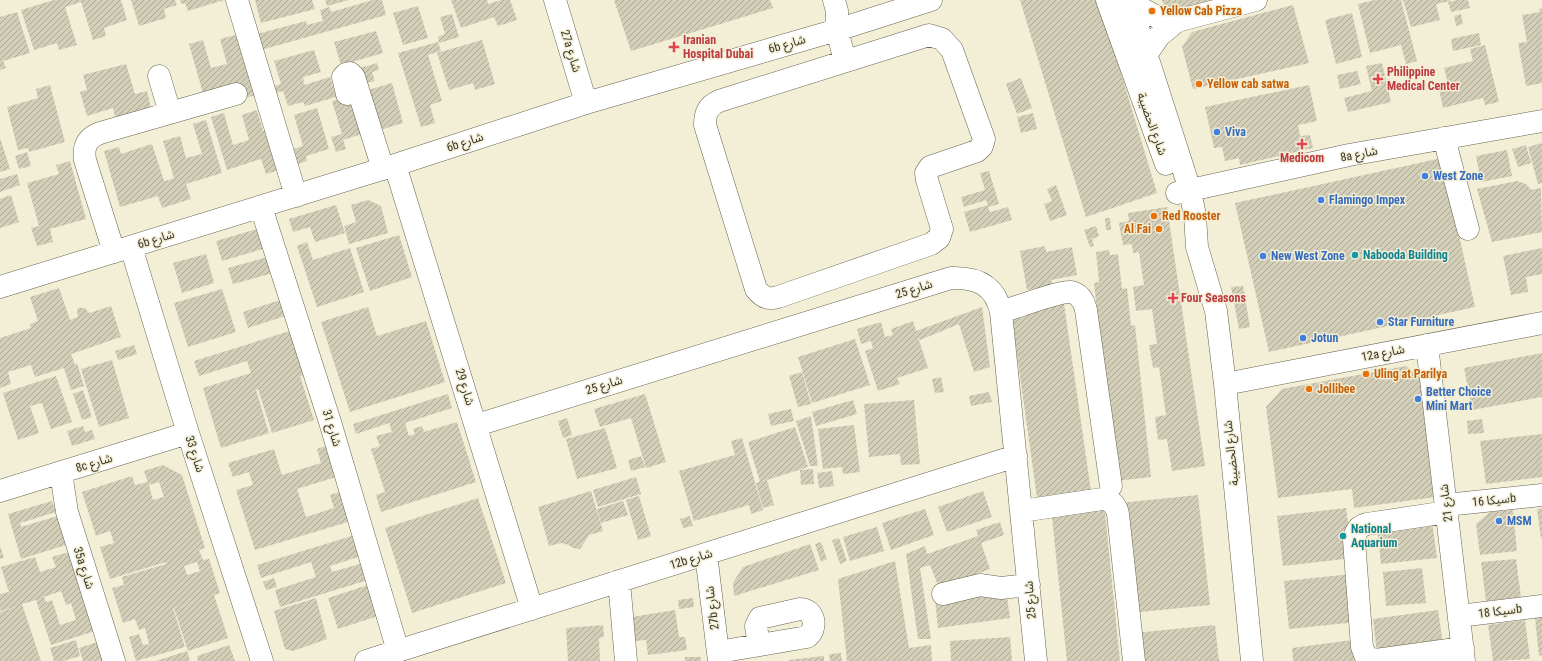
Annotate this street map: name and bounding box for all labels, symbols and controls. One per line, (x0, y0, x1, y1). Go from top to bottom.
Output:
place label: Yellow Cab Pizza (1160, 4, 1242, 18)
marker: Yellow Cab Pizza (1147, 6, 1157, 16)
street label: 27a شارع (556, 28, 584, 75)
street label: 6b شارع (767, 32, 808, 58)
place label: Iranian Hospital Dubai (683, 33, 753, 61)
marker: Iranian Hospital Dubai (668, 41, 680, 53)
place label: Philippine Medical Center (1387, 65, 1460, 93)
marker: Philippine Medical Center (1372, 73, 1384, 85)
place label: Yellow cab satwa (1207, 77, 1290, 91)
marker: Yellow cab satwa (1194, 79, 1204, 89)
street label: شارع الحضيبة (1132, 91, 1170, 158)
place label: Viva (1225, 125, 1246, 139)
marker: Viva (1212, 127, 1222, 137)
street label: 6b شارع (445, 129, 486, 156)
marker: Medicom (1297, 139, 1307, 149)
street label: 8a شارع (1339, 144, 1379, 166)
place label: Medicom (1280, 151, 1324, 165)
place label: West Zone (1433, 169, 1484, 183)
marker: West Zone (1420, 171, 1430, 181)
place label: Flamingo Impex (1329, 193, 1406, 207)
marker: Flamingo Impex (1316, 195, 1326, 205)
place label: Red Rooster (1162, 209, 1221, 223)
marker: Red Rooster (1149, 211, 1159, 221)
place label: Al Fai (1124, 222, 1151, 236)
marker: Al Fai (1154, 224, 1164, 234)
street label: 6b شارع (136, 227, 177, 253)
place label: Nabooda Building (1363, 248, 1448, 262)
place label: New West Zone (1271, 249, 1345, 263)
marker: Nabooda Building (1350, 250, 1360, 260)
marker: New West Zone (1258, 251, 1268, 261)
street label: شارع 25 (894, 277, 935, 303)
place label: Four Seasons (1181, 291, 1246, 305)
marker: Four Seasons (1168, 293, 1178, 303)
place label: Star Furniture (1388, 315, 1454, 329)
marker: Star Furniture (1375, 317, 1385, 327)
place label: Jotun (1311, 331, 1338, 345)
marker: Jotun (1298, 333, 1308, 343)
street label: 12a شارع (1360, 342, 1406, 366)
street label: شارع 29 (451, 367, 477, 408)
place label: Uling at Parilya (1374, 367, 1447, 381)
marker: Uling at Parilya (1361, 369, 1371, 379)
street label: شارع 25 (584, 373, 625, 399)
place label: Jollibee (1317, 382, 1356, 396)
marker: Jollibee (1304, 384, 1314, 394)
place label: Better Choice Mini Mart (1426, 385, 1492, 413)
marker: Better Choice Mini Mart (1413, 394, 1423, 404)
street label: شارع 31 (318, 408, 344, 449)
street label: شارع الحضيبة (1221, 419, 1243, 486)
street label: شارع 33 (181, 434, 208, 475)
street label: 8c شارع (74, 451, 115, 477)
street label: شارع 21 (1437, 483, 1457, 523)
street label: سيكا 16b (1471, 491, 1517, 509)
place label: MSM (1507, 514, 1532, 528)
marker: MSM (1494, 516, 1504, 526)
place label: National Aquarium (1351, 522, 1398, 550)
marker: National Aquarium (1338, 531, 1348, 541)
street label: 35a شارع (69, 545, 97, 592)
street label: 12b شارع (668, 546, 715, 574)
street label: شارع 25 (1021, 580, 1041, 620)
street label: 27b شارع (702, 585, 724, 631)
street label: سيكا 18b (1477, 601, 1523, 621)

